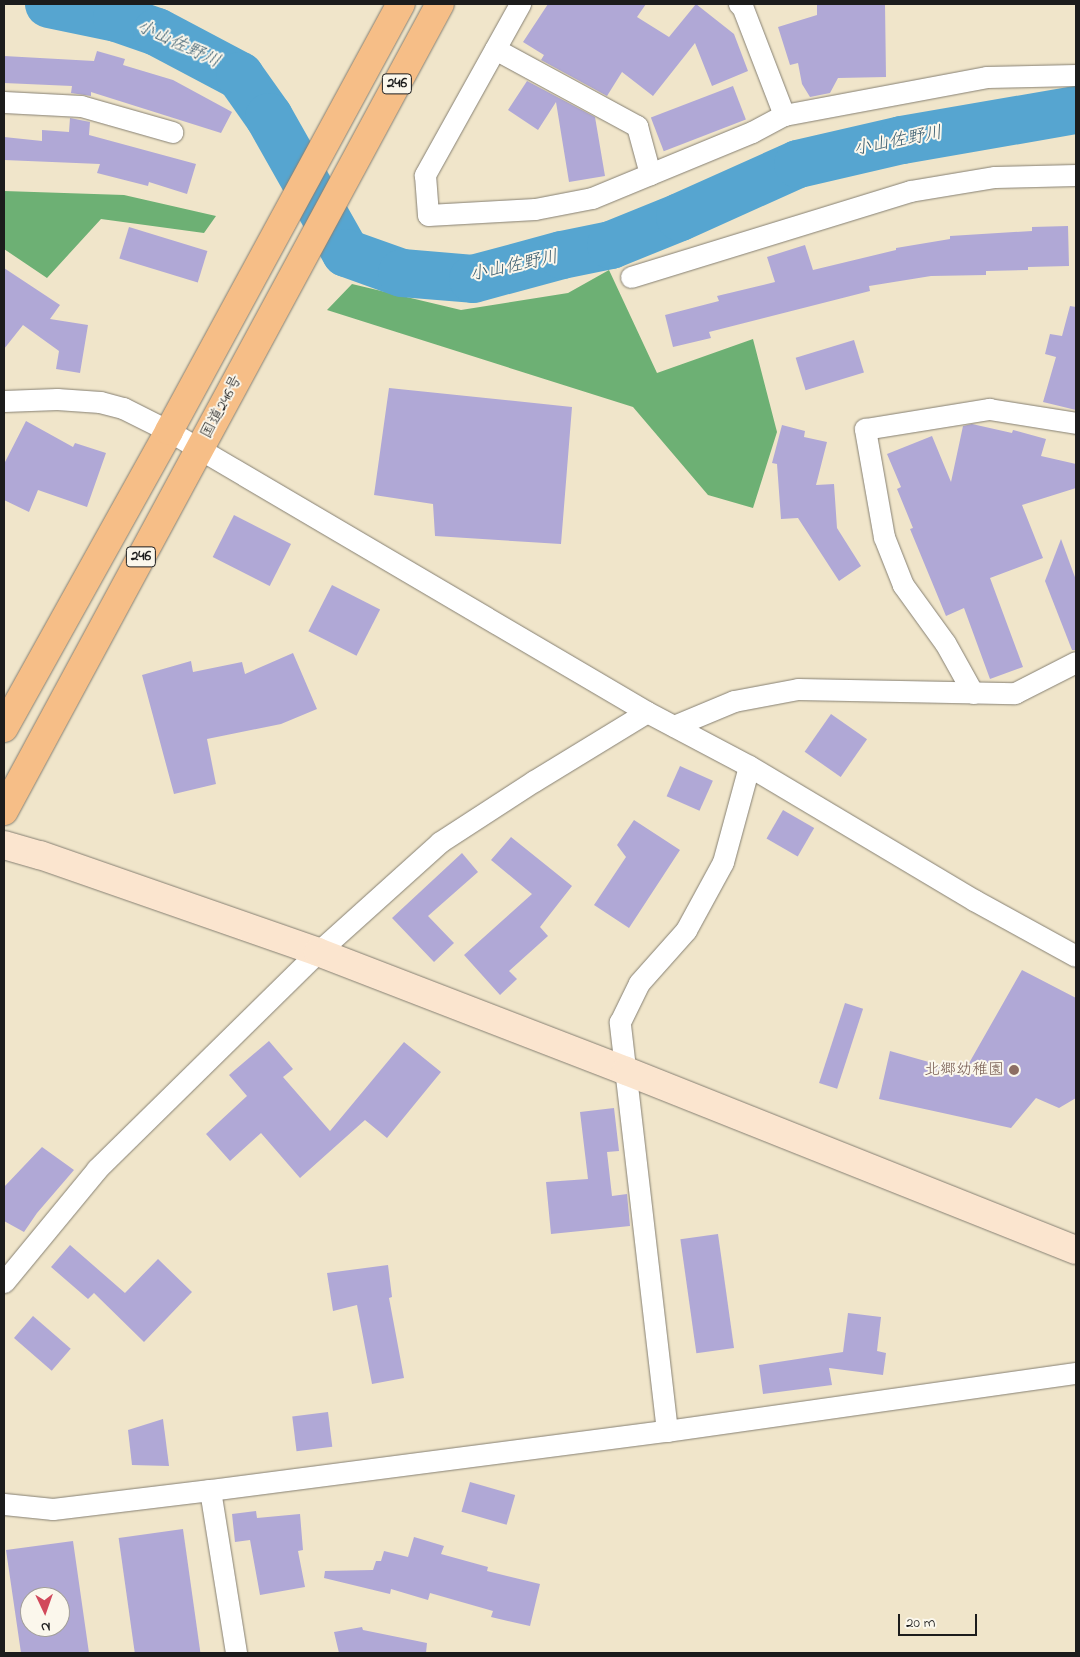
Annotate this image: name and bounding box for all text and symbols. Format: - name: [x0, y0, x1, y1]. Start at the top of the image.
- water label: 小山佐野川: [133, 16, 223, 74]
- road number: 246: [381, 72, 413, 96]
- water label: 小山佐野川: [852, 123, 944, 161]
- water label: 小山佐野川: [468, 247, 560, 287]
- street label: 国道246号: [197, 372, 247, 442]
- road number: 246: [125, 544, 157, 570]
- place label: 北郷幼稚園: [924, 1060, 1004, 1080]
- marker: 北郷幼稚園: [1008, 1064, 1020, 1076]
- north arrow: [20, 1587, 70, 1637]
- scale bar: [900, 1604, 979, 1636]
- text: 20 m: [906, 1612, 935, 1634]
- text: N: [40, 1616, 51, 1637]

